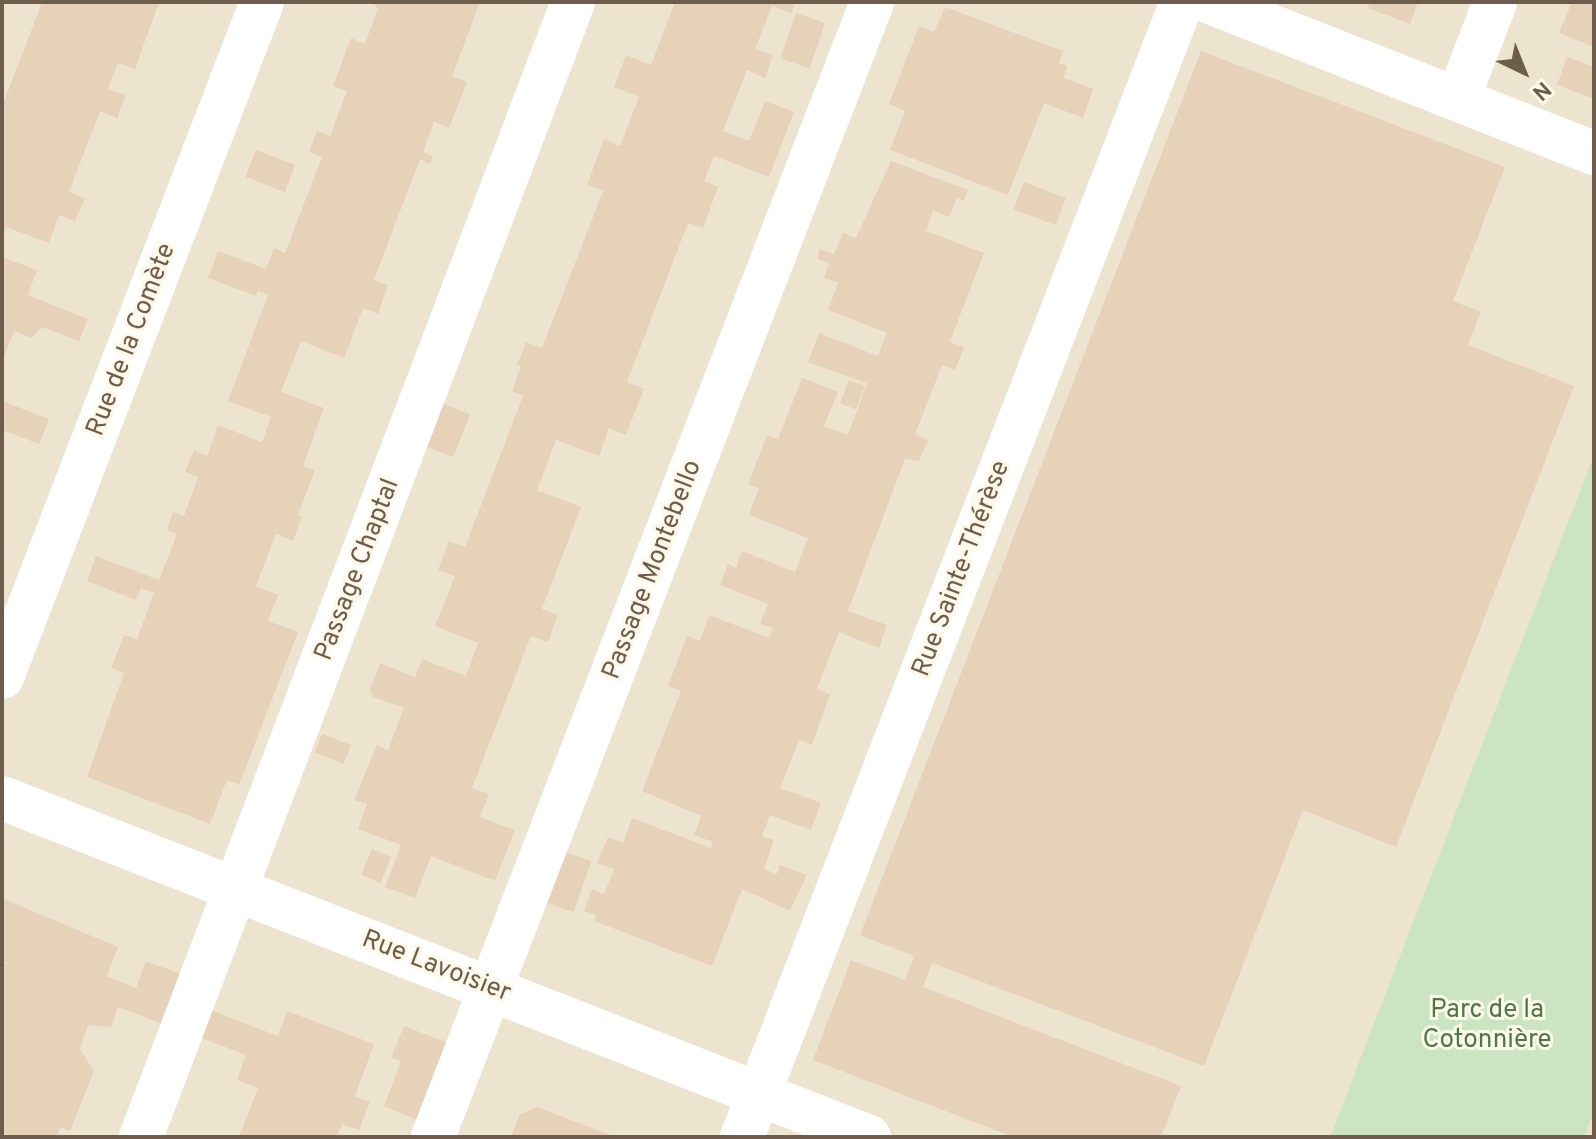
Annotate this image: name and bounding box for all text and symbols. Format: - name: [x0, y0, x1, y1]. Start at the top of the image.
- north arrow: [1484, 32, 1564, 112]
- text: N: [1526, 75, 1556, 105]
- street label: Rue de la Comète: [81, 239, 183, 441]
- street label: Passage Montebello: [597, 456, 709, 684]
- street label: Rue Sainte-Thérèse: [906, 457, 1018, 681]
- street label: Passage Chaptal: [309, 475, 407, 665]
- street label: Rue Lavoisier: [357, 924, 515, 1010]
- park label: Parc de la Cotonnière: [1423, 995, 1551, 1056]

